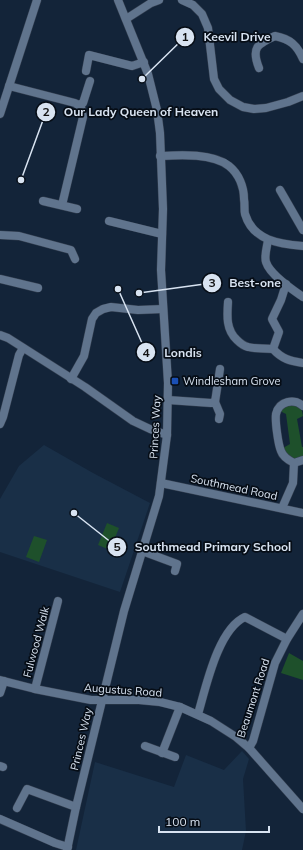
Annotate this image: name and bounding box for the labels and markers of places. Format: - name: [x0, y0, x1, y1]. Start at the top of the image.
- callout: Keevil Drive: [175, 25, 278, 49]
- callout: Our Lady Queen of Heaven: [36, 100, 226, 124]
- callout: Best-one: [202, 271, 289, 295]
- callout: Londis: [136, 340, 210, 364]
- place label: Windlesham Grove: [183, 374, 280, 388]
- marker: Windlesham Grove: [170, 376, 180, 386]
- callout: Southmead Primary School: [107, 535, 300, 559]

